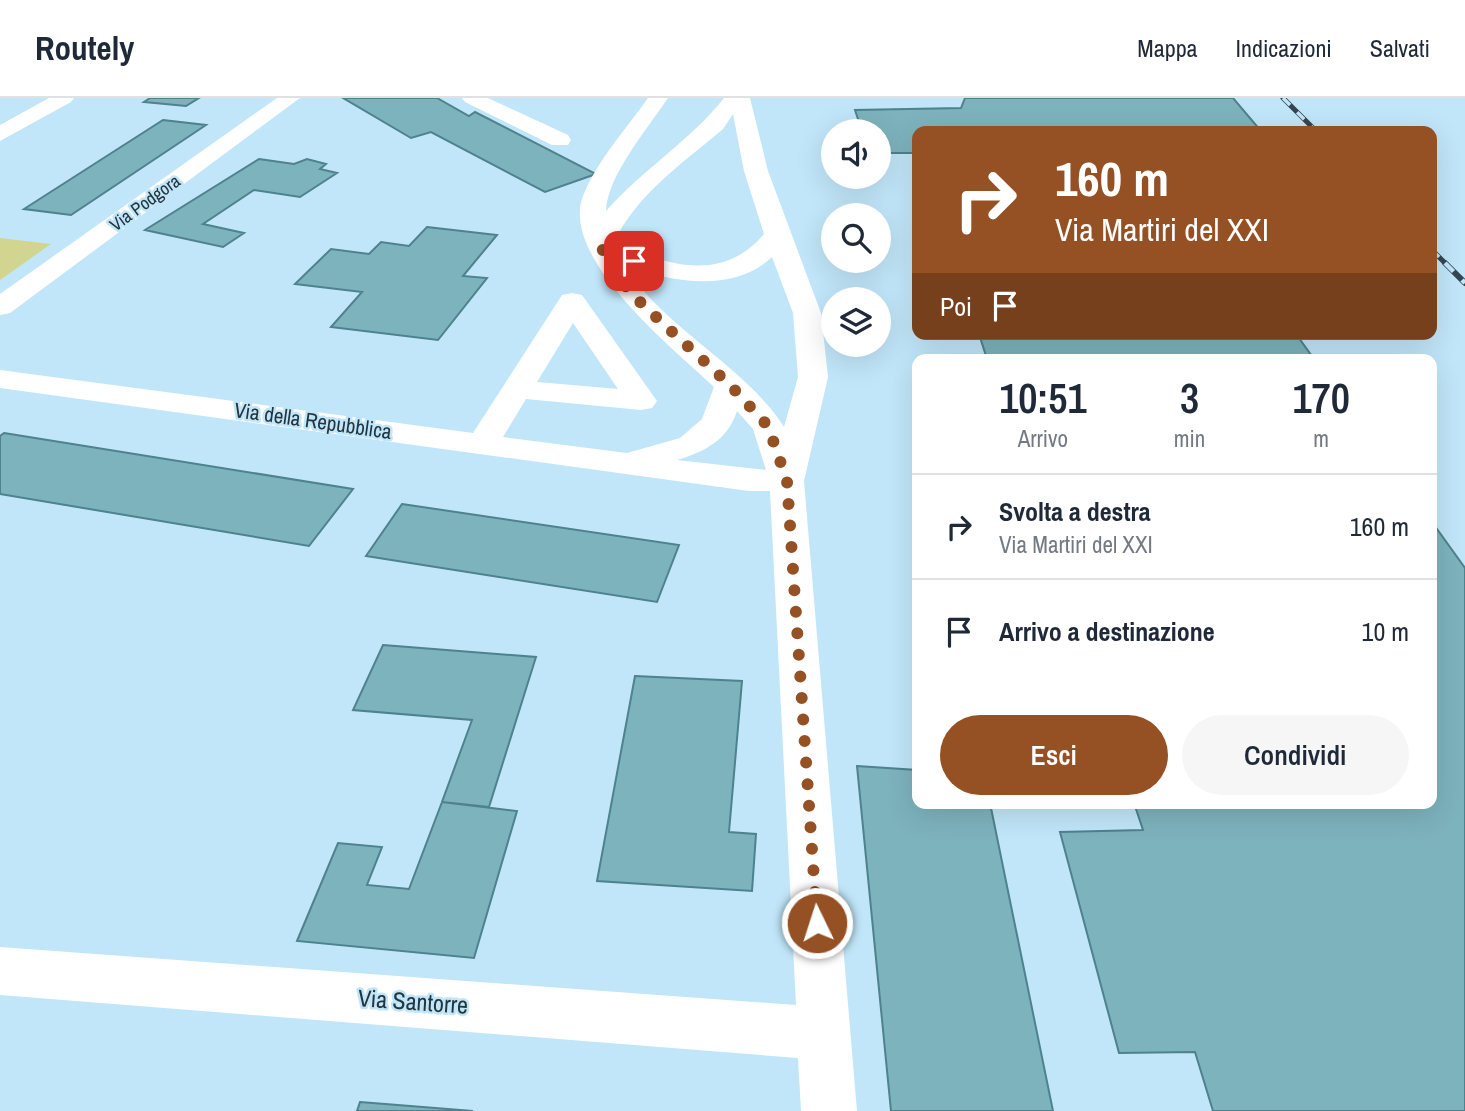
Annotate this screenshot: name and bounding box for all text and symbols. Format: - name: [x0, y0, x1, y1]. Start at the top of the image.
- text: Routely: [35, 26, 134, 70]
- text: Mappa: [1137, 32, 1198, 64]
- text: Indicazioni: [1236, 32, 1332, 64]
- text: Salvati: [1370, 32, 1430, 64]
- map controls: [821, 119, 891, 357]
- button: sound: [821, 119, 891, 189]
- text: 160 m: [1055, 145, 1169, 211]
- icon: right: [940, 154, 1031, 245]
- street label: Via Podgora: [104, 168, 185, 237]
- button: search: [821, 203, 891, 273]
- text: Via Martiri del XXI: [1055, 208, 1269, 251]
- pin: [604, 231, 664, 291]
- icon: arrive: [615, 242, 653, 280]
- button: layers: [821, 287, 891, 357]
- icon: arrive: [986, 287, 1024, 325]
- text: Poi: [940, 289, 972, 324]
- text: 10:51: [999, 370, 1087, 426]
- text: 3: [1180, 370, 1199, 426]
- text: 170: [1292, 370, 1350, 426]
- street label: Via della Repubblica: [233, 395, 394, 446]
- text: Arrivo: [1018, 423, 1068, 454]
- text: min: [1174, 423, 1205, 454]
- text: m: [1313, 423, 1329, 454]
- text: Svolta a destra: [999, 494, 1151, 529]
- icon: right: [940, 508, 978, 546]
- text: 160 m: [1350, 509, 1409, 544]
- text: Via Martiri del XXI: [999, 529, 1153, 560]
- icon: arrive: [940, 613, 978, 651]
- text: Arrivo a destinazione: [999, 614, 1215, 649]
- text: 10 m: [1362, 614, 1409, 649]
- button: Esci: [940, 715, 1168, 795]
- button: Condividi: [1182, 715, 1409, 795]
- position arrow: [780, 886, 854, 960]
- street label: Via Santorre: [357, 981, 469, 1021]

